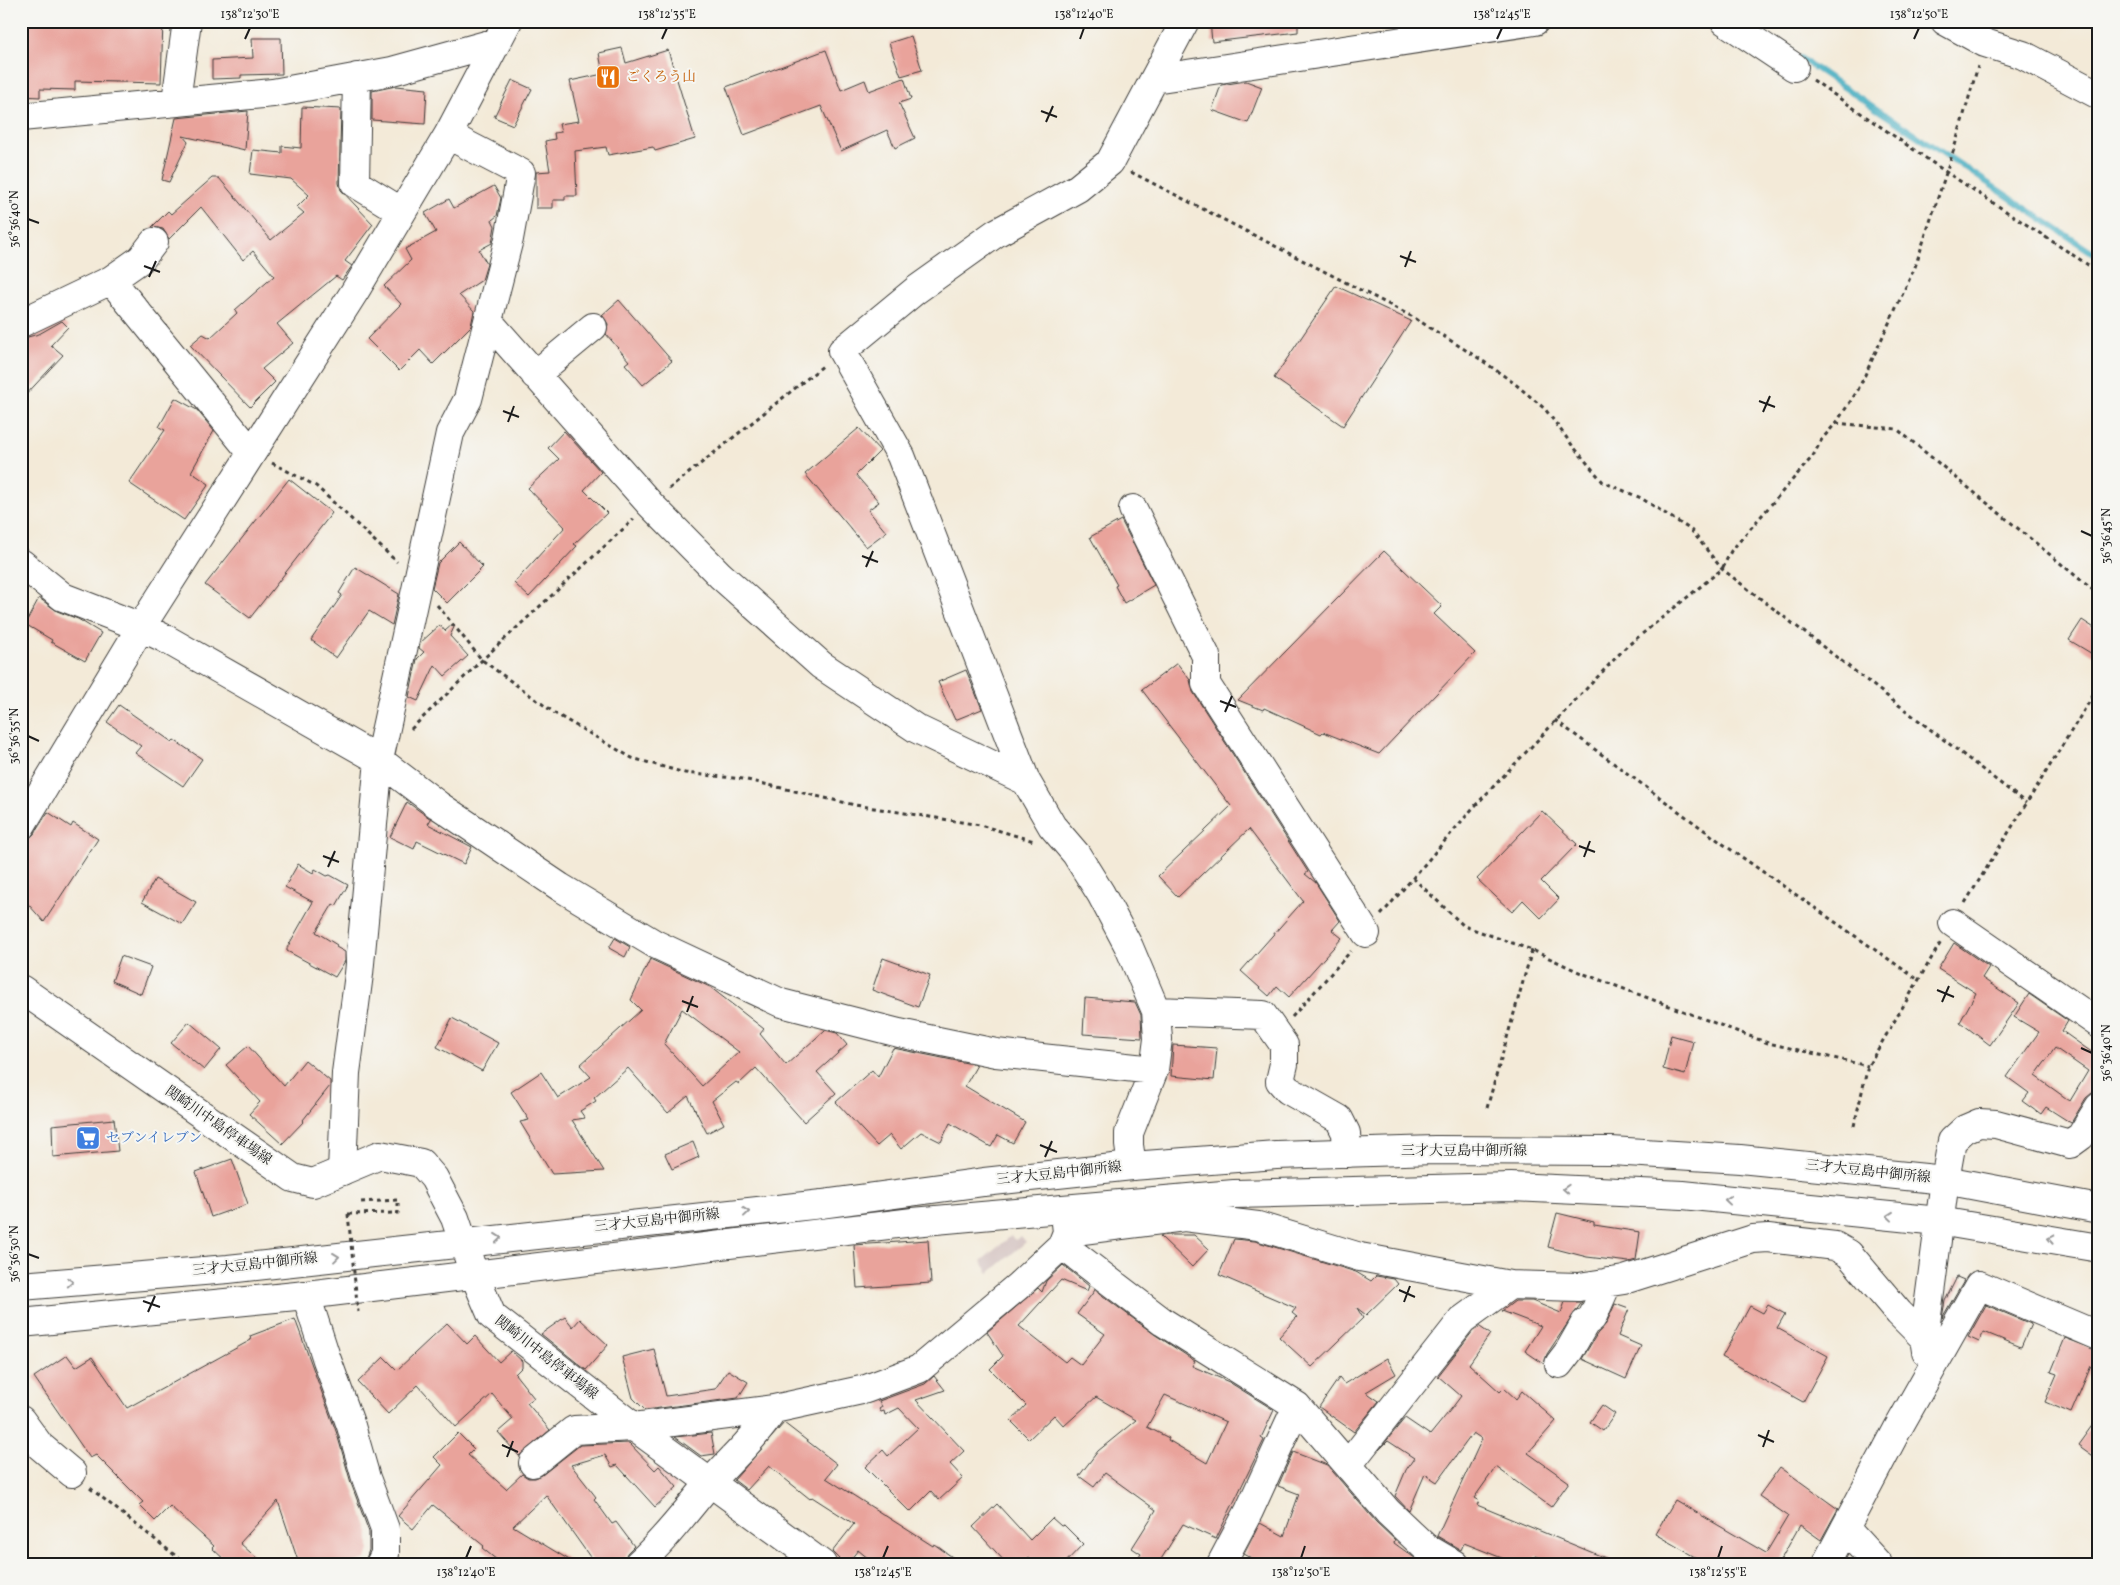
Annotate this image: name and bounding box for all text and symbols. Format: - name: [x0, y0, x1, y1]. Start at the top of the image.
- text: 138°12'30"E: [221, 7, 279, 23]
- text: 138°12'35"E: [638, 7, 696, 23]
- text: 138°12'40"E: [1055, 7, 1113, 23]
- text: 138°12'45"E: [1473, 7, 1531, 23]
- text: 138°12'50"E: [1890, 7, 1948, 23]
- restaurant icon: ごくろう山: [595, 64, 621, 90]
- place label: ごくろう山: [626, 68, 696, 87]
- text: 36°36'40"N: [7, 190, 23, 248]
- text: 36°36'45"N: [2099, 508, 2115, 564]
- text: 36°36'35"N: [7, 708, 23, 764]
- text: 36°36'40"N: [2099, 1024, 2115, 1082]
- street label: 関崎川中島停車場線: [161, 1082, 275, 1170]
- supermarket icon: セブンイレブン: [75, 1125, 101, 1151]
- place label: セブンイレブン: [106, 1129, 202, 1148]
- street label: 三才大豆島中御所線: [1401, 1142, 1527, 1161]
- street label: 三才大豆島中御所線: [1804, 1156, 1932, 1188]
- street label: 三才大豆島中御所線: [995, 1158, 1123, 1190]
- one-way arrow: [1562, 1184, 1570, 1195]
- one-way arrow: [1724, 1195, 1732, 1206]
- street label: 三才大豆島中御所線: [593, 1205, 721, 1237]
- one-way arrow: [742, 1206, 750, 1217]
- one-way arrow: [1886, 1211, 1894, 1222]
- text: 36°36'30"N: [7, 1225, 23, 1283]
- one-way arrow: [494, 1233, 502, 1244]
- one-way arrow: [2046, 1234, 2055, 1244]
- street label: 三才大豆島中御所線: [191, 1249, 319, 1281]
- one-way arrow: [332, 1252, 340, 1263]
- one-way arrow: [66, 1276, 74, 1287]
- street label: 関崎川中島停車場線: [491, 1312, 601, 1404]
- text: 138°12'40"E: [437, 1565, 495, 1581]
- text: 138°12'45"E: [854, 1565, 912, 1581]
- text: 138°12'50"E: [1272, 1565, 1330, 1581]
- text: 138°12'55"E: [1689, 1565, 1747, 1581]

